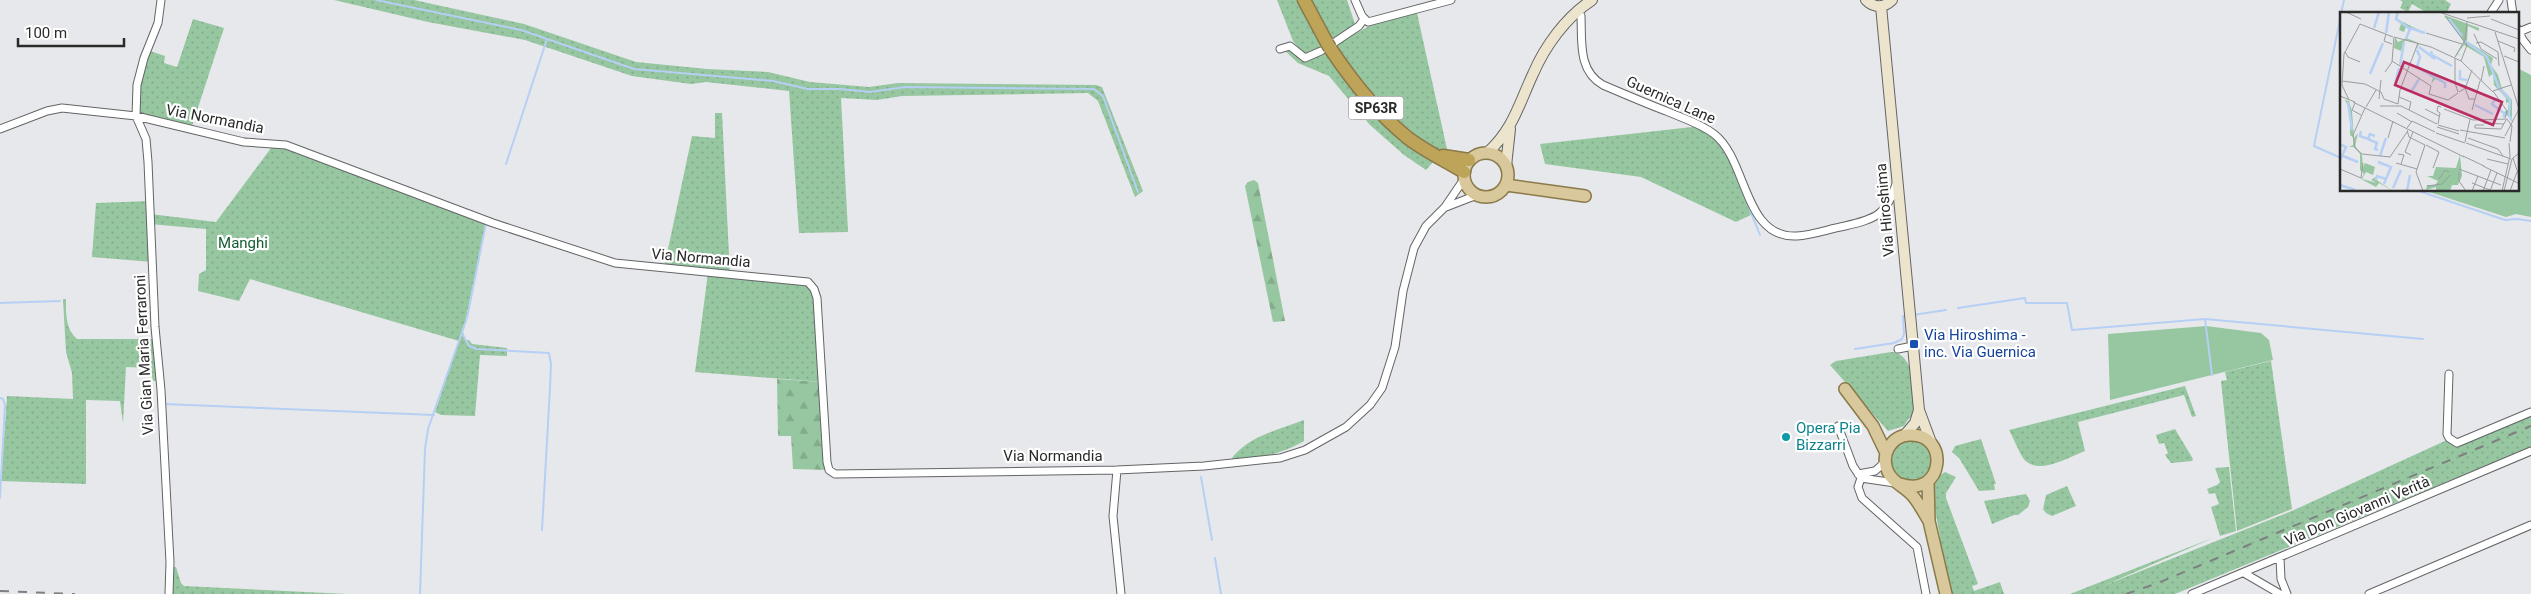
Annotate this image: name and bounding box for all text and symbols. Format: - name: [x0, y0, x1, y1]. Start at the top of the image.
- inset map: [2340, 12, 2518, 191]
- scale bar: [18, 15, 124, 47]
- text: 100 m: [25, 24, 67, 42]
- street label: Guernica Lane: [1624, 72, 1718, 128]
- road number: SP63R: [1348, 96, 1404, 120]
- street label: Via Normandia: [165, 101, 265, 137]
- street label: Via Hiroshima: [1872, 162, 1898, 258]
- park label: Manghi: [218, 234, 268, 252]
- street label: Via Normandia: [651, 245, 751, 271]
- street label: Via Gian Maria Ferraroni: [131, 274, 157, 436]
- place label: Via Hiroshima - inc. Via Guernica: [1924, 326, 2036, 361]
- marker: Via Hiroshima - inc. Via Guernica: [1908, 338, 1920, 350]
- place label: Opera Pia Bizzarri: [1796, 419, 1861, 454]
- marker: Opera Pia Bizzarri: [1780, 431, 1792, 443]
- street label: Via Normandia: [1003, 447, 1103, 465]
- street label: Via Don Giovanni Verità: [2282, 472, 2432, 550]

